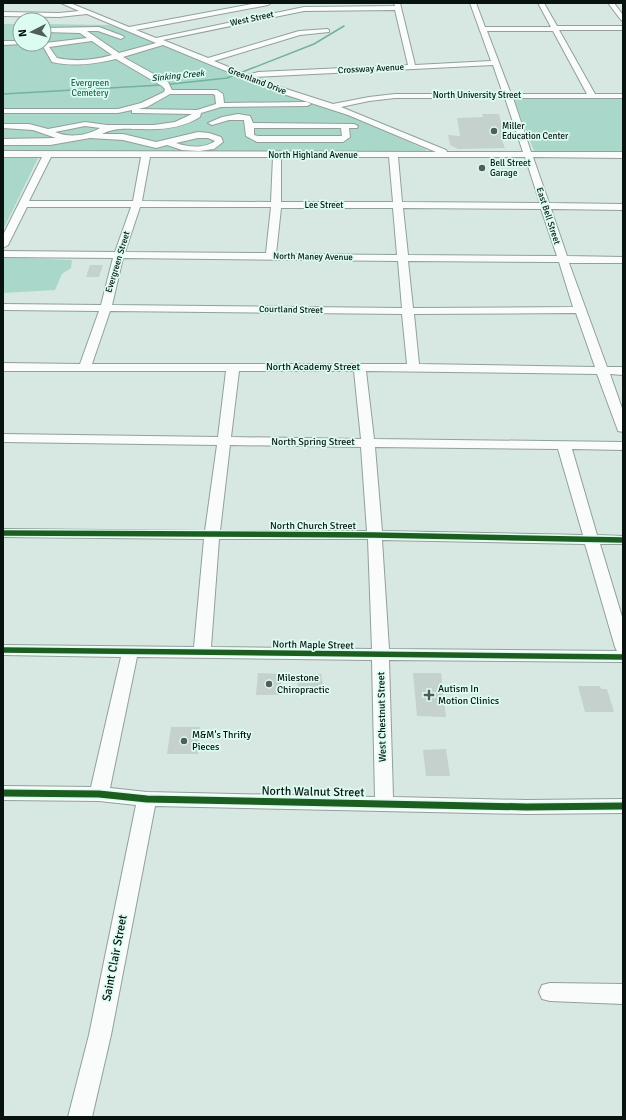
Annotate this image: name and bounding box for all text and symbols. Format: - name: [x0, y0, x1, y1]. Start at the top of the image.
- street label: West Street: [229, 9, 275, 29]
- north arrow: [12, 12, 52, 52]
- text: N: [16, 29, 29, 37]
- street label: Crossway Avenue: [338, 62, 405, 76]
- street label: Greenland Drive: [226, 65, 288, 97]
- water label: Sinking Creek: [151, 68, 206, 84]
- park label: Evergreen Cemetery: [71, 78, 109, 99]
- street label: North University Street: [433, 90, 521, 101]
- place label: Miller Education Center: [502, 121, 569, 142]
- marker: Miller Education Center: [489, 126, 499, 136]
- street label: North Highland Avenue: [268, 150, 358, 161]
- place label: Bell Street Garage: [490, 158, 531, 179]
- marker: Bell Street Garage: [477, 163, 487, 173]
- street label: East Bell Street: [534, 186, 562, 246]
- street label: Lee Street: [305, 200, 343, 211]
- street label: Evergreen Street: [103, 230, 133, 294]
- street label: North Maney Avenue: [273, 251, 353, 263]
- street label: Courtland Street: [259, 304, 323, 316]
- street label: North Academy Street: [266, 361, 360, 373]
- street label: North Spring Street: [271, 436, 355, 448]
- street label: North Church Street: [270, 520, 356, 532]
- street label: North Maple Street: [272, 638, 354, 652]
- street label: West Chestnut Street: [375, 671, 389, 762]
- place label: Milestone Chiropractic: [277, 672, 330, 696]
- marker: Milestone Chiropractic: [264, 679, 274, 689]
- place label: Autism In Motion Clinics: [438, 683, 500, 707]
- marker: Autism In Motion Clinics: [423, 689, 435, 701]
- place label: M&M's Thrifty Pieces: [192, 729, 251, 753]
- marker: M&M's Thrifty Pieces: [179, 736, 189, 746]
- street label: North Walnut Street: [261, 784, 365, 800]
- street label: Saint Clair Street: [99, 913, 131, 1003]

